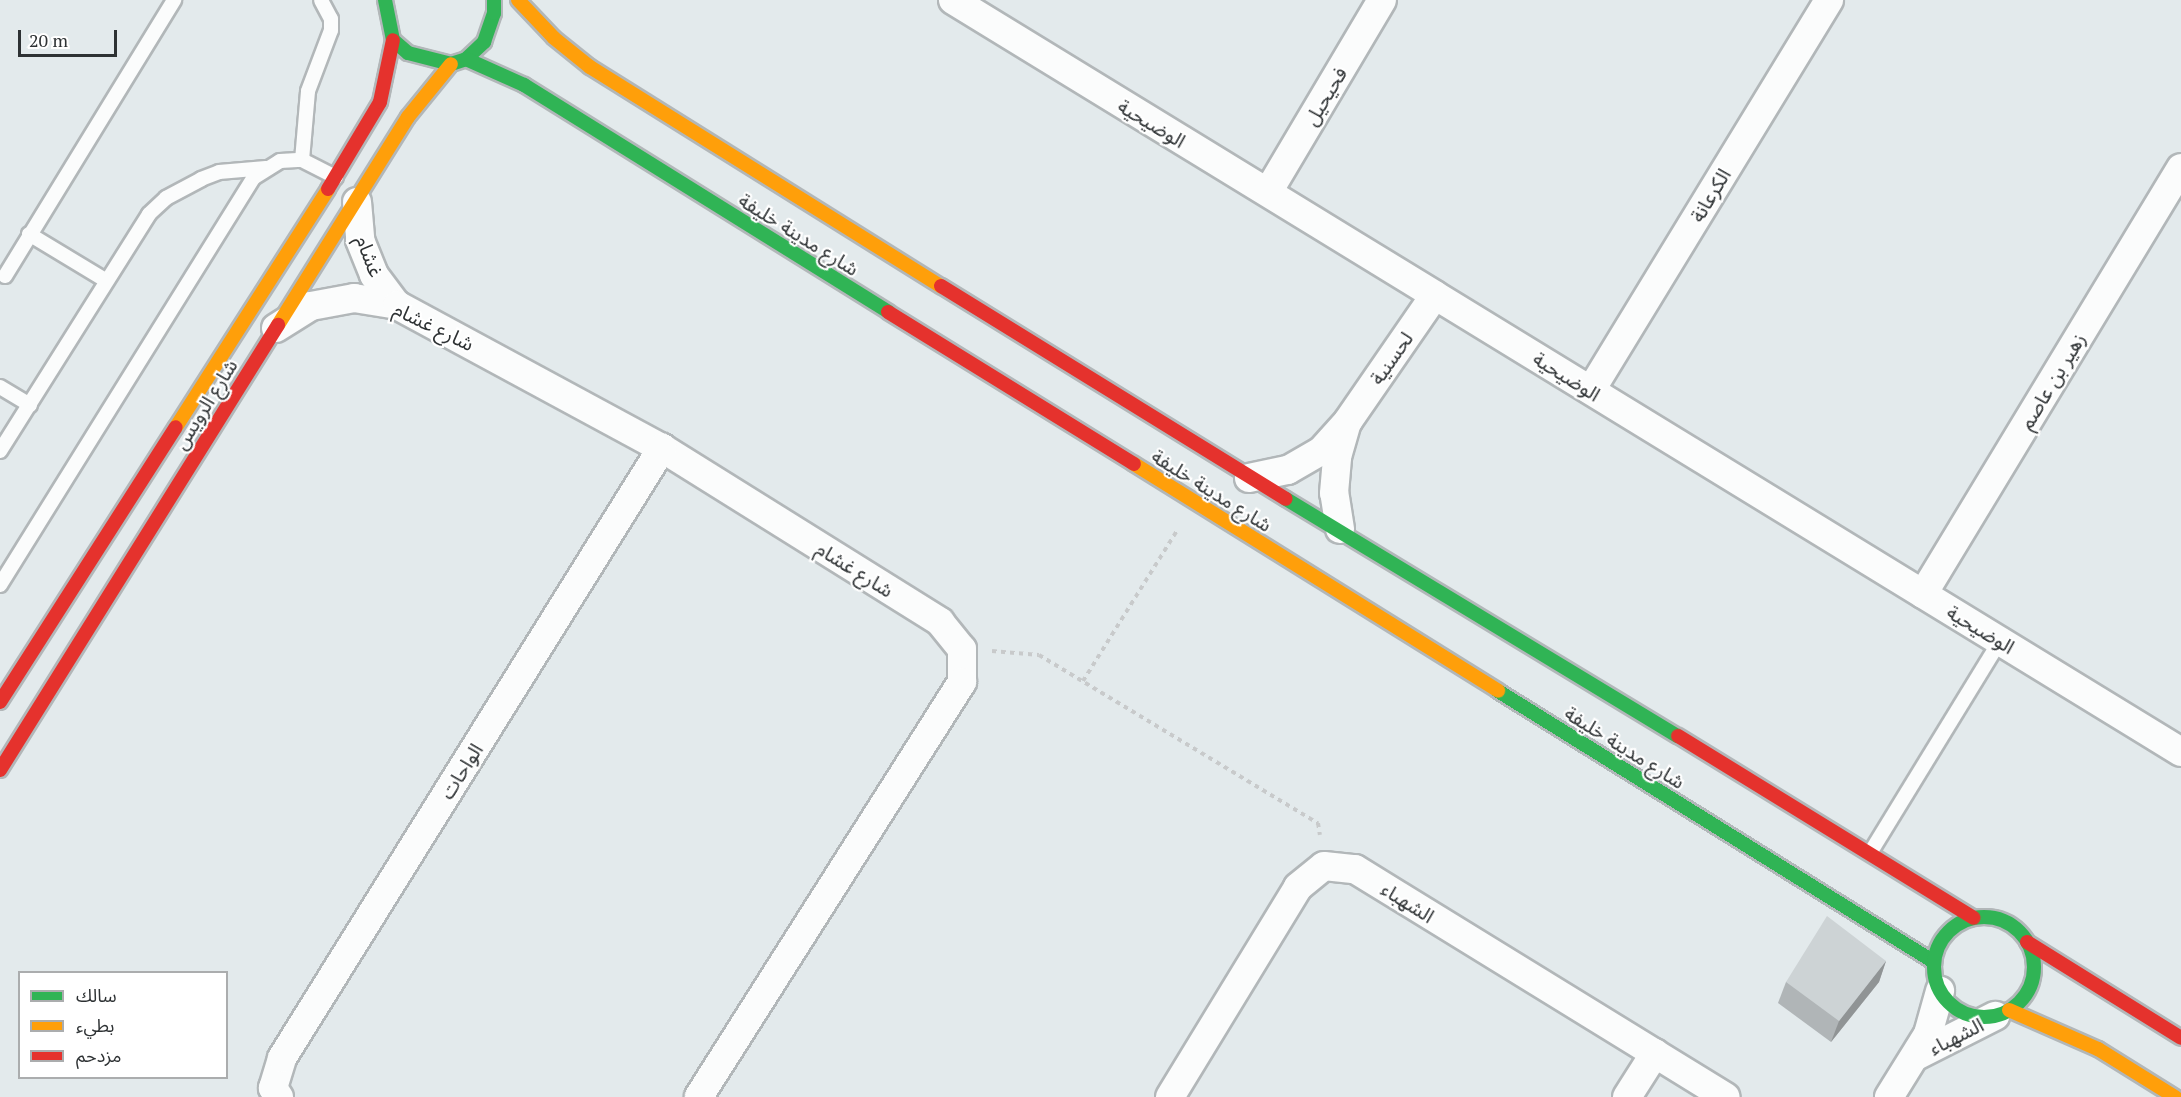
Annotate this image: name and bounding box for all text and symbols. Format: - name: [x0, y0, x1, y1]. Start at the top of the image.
- scale bar: [21, 18, 120, 56]
- text: 20 m: [29, 28, 68, 52]
- street label: فحيحيل: [1298, 62, 1352, 130]
- street label: الوضيحية: [1114, 93, 1190, 153]
- street label: الكرعانة: [1685, 164, 1735, 226]
- street label: شارع مدينة خليفة: [734, 187, 864, 281]
- street label: غشام: [351, 232, 389, 280]
- street label: شارع غشام: [390, 296, 478, 356]
- street label: لحسنية: [1364, 327, 1418, 389]
- street label: زهير بن عاصم: [2014, 328, 2090, 434]
- street label: الوضيحية: [1529, 346, 1605, 406]
- street label: شارع الرويس: [168, 354, 242, 454]
- street label: شارع مدينة خليفة: [1147, 443, 1277, 537]
- street label: شارع غشام: [812, 536, 898, 602]
- street label: الوضيحية: [1943, 599, 2019, 659]
- street label: شارع مدينة خليفة: [1560, 700, 1690, 794]
- street label: الواحات: [434, 739, 488, 803]
- street label: الشهباء: [1377, 876, 1439, 928]
- legend: [18, 971, 228, 1079]
- text: سالك: [76, 983, 117, 1007]
- street label: الشهباء: [1925, 1012, 1987, 1060]
- text: بطيء: [76, 1013, 114, 1037]
- text: مزدحم: [76, 1043, 121, 1067]

